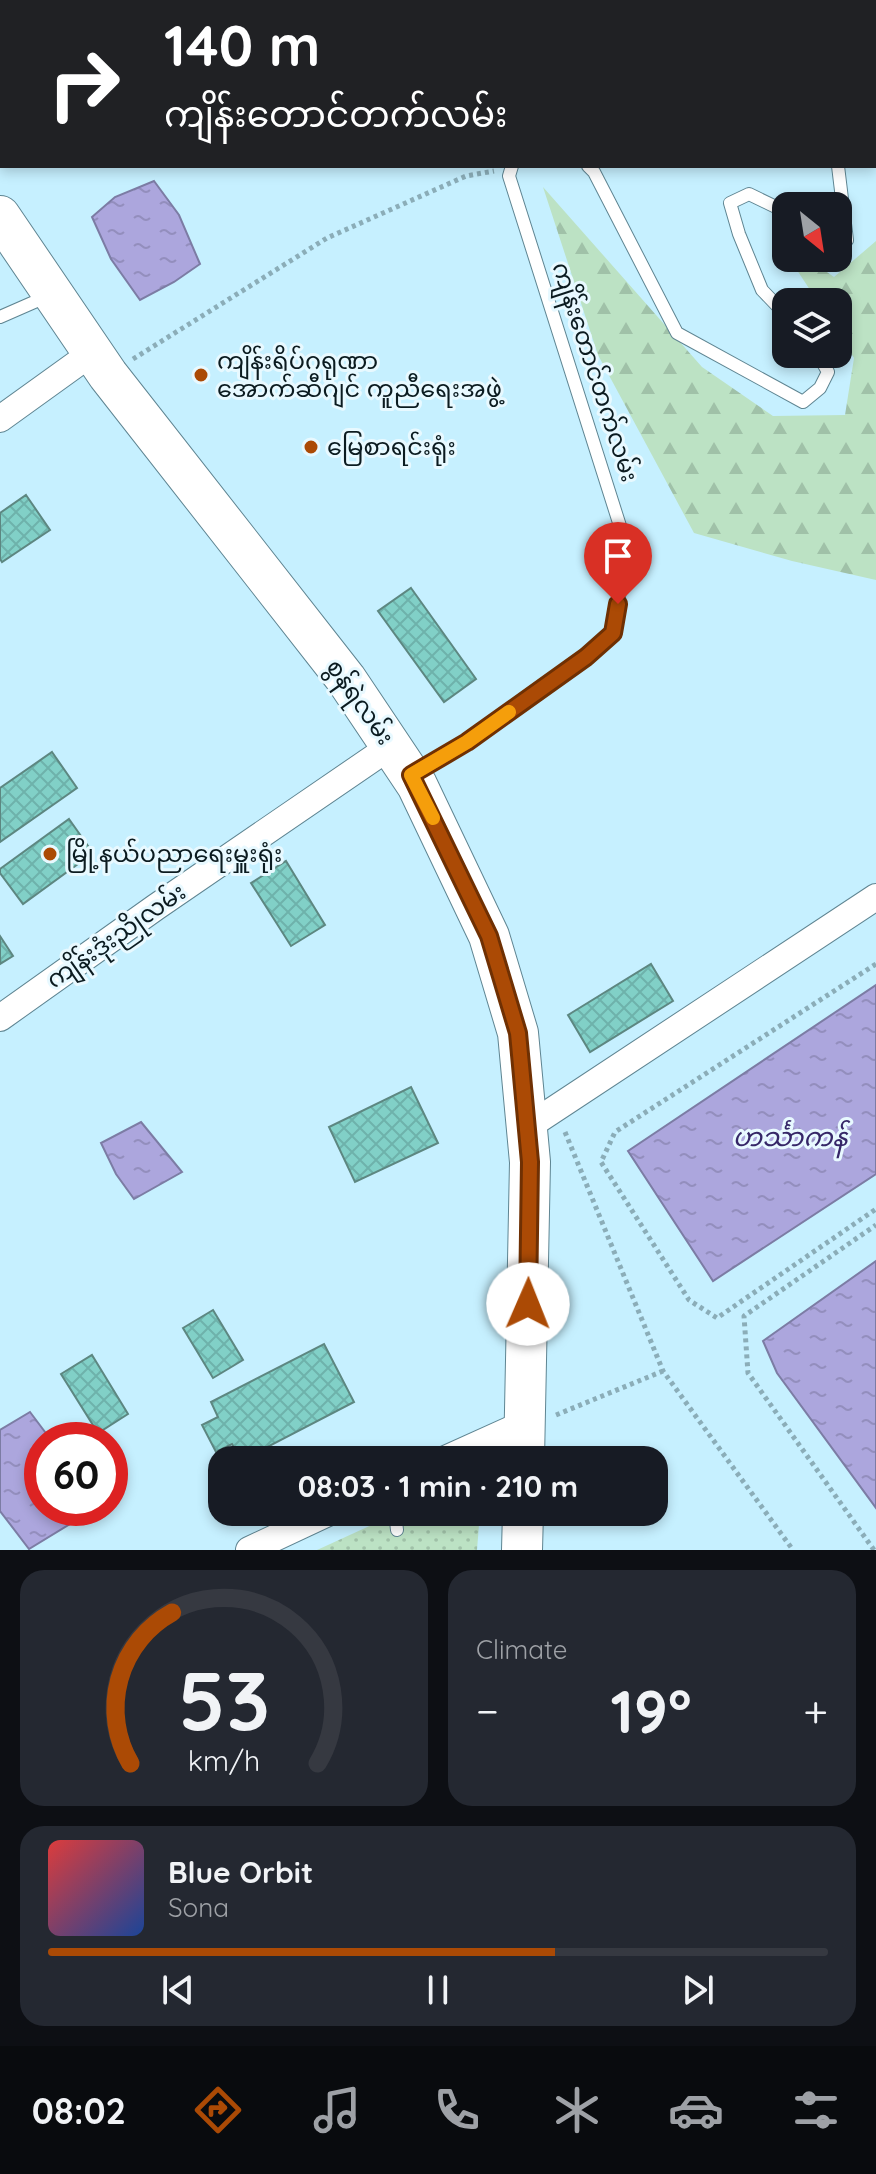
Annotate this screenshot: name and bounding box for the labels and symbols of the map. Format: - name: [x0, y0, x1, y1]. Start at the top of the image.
- north arrow: [772, 192, 852, 272]
- street label: ကျိန်းတောင်တက်လမ်း: [542, 258, 646, 487]
- place label: ကျိန်းရိပ်ဂရုဏာ အောက်ဆီဂျင် ကူညီရေးအဖွဲ့: [217, 345, 505, 408]
- marker: ကျိန်းရိပ်ဂရုဏာ အောက်ဆီဂျင် ကူညီရေးအဖွဲ့: [192, 366, 210, 384]
- place label: မြေစာရင်းရုံး: [327, 431, 456, 466]
- marker: မြေစာရင်းရုံး: [302, 438, 320, 456]
- pin: [584, 522, 652, 604]
- street label: စွန်ရဲလမ်း: [316, 653, 401, 753]
- place label: မြို့နယ်ပညာရေးမှူးရုံး: [66, 838, 282, 873]
- marker: မြို့နယ်ပညာရေးမှူးရုံး: [41, 845, 59, 863]
- street label: ကျိန်းဒုံးညိုလမ်း: [40, 876, 194, 998]
- water label: ဟင်္သာကန်: [733, 1119, 851, 1159]
- position arrow: [486, 1262, 570, 1346]
- speed limit sign: 60: [24, 1422, 128, 1526]

